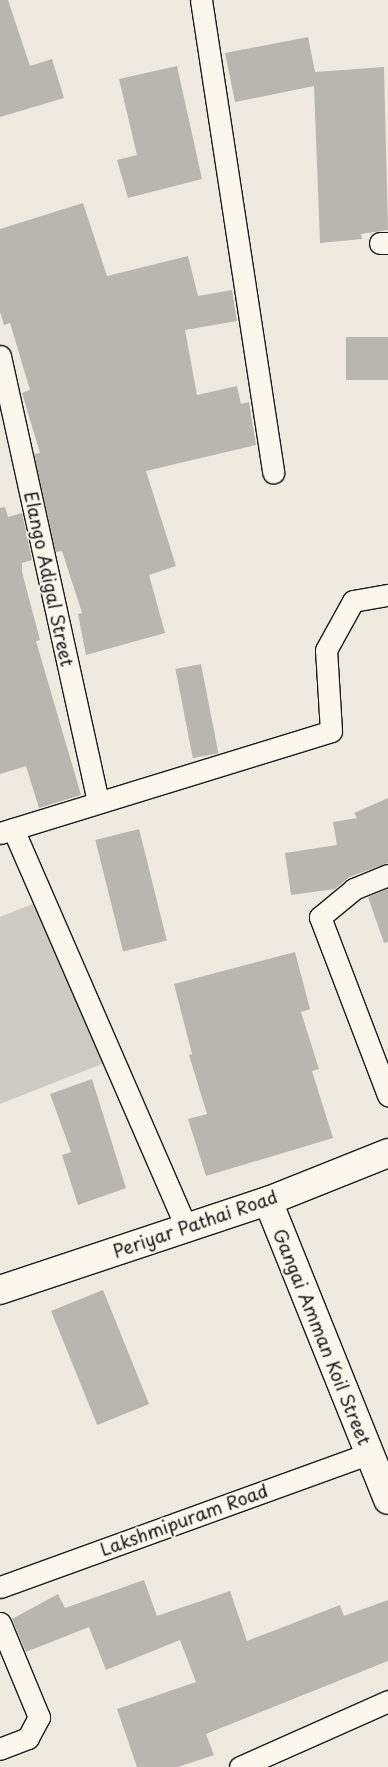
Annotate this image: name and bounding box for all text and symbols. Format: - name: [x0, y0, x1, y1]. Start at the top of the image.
- street label: Elango Adigal Street: [20, 489, 78, 669]
- street label: Periyar Pathai Road: [110, 1186, 280, 1262]
- street label: Gangai Amman Koil Street: [268, 1224, 376, 1450]
- street label: Lakshmipuram Road: [97, 1480, 271, 1560]

